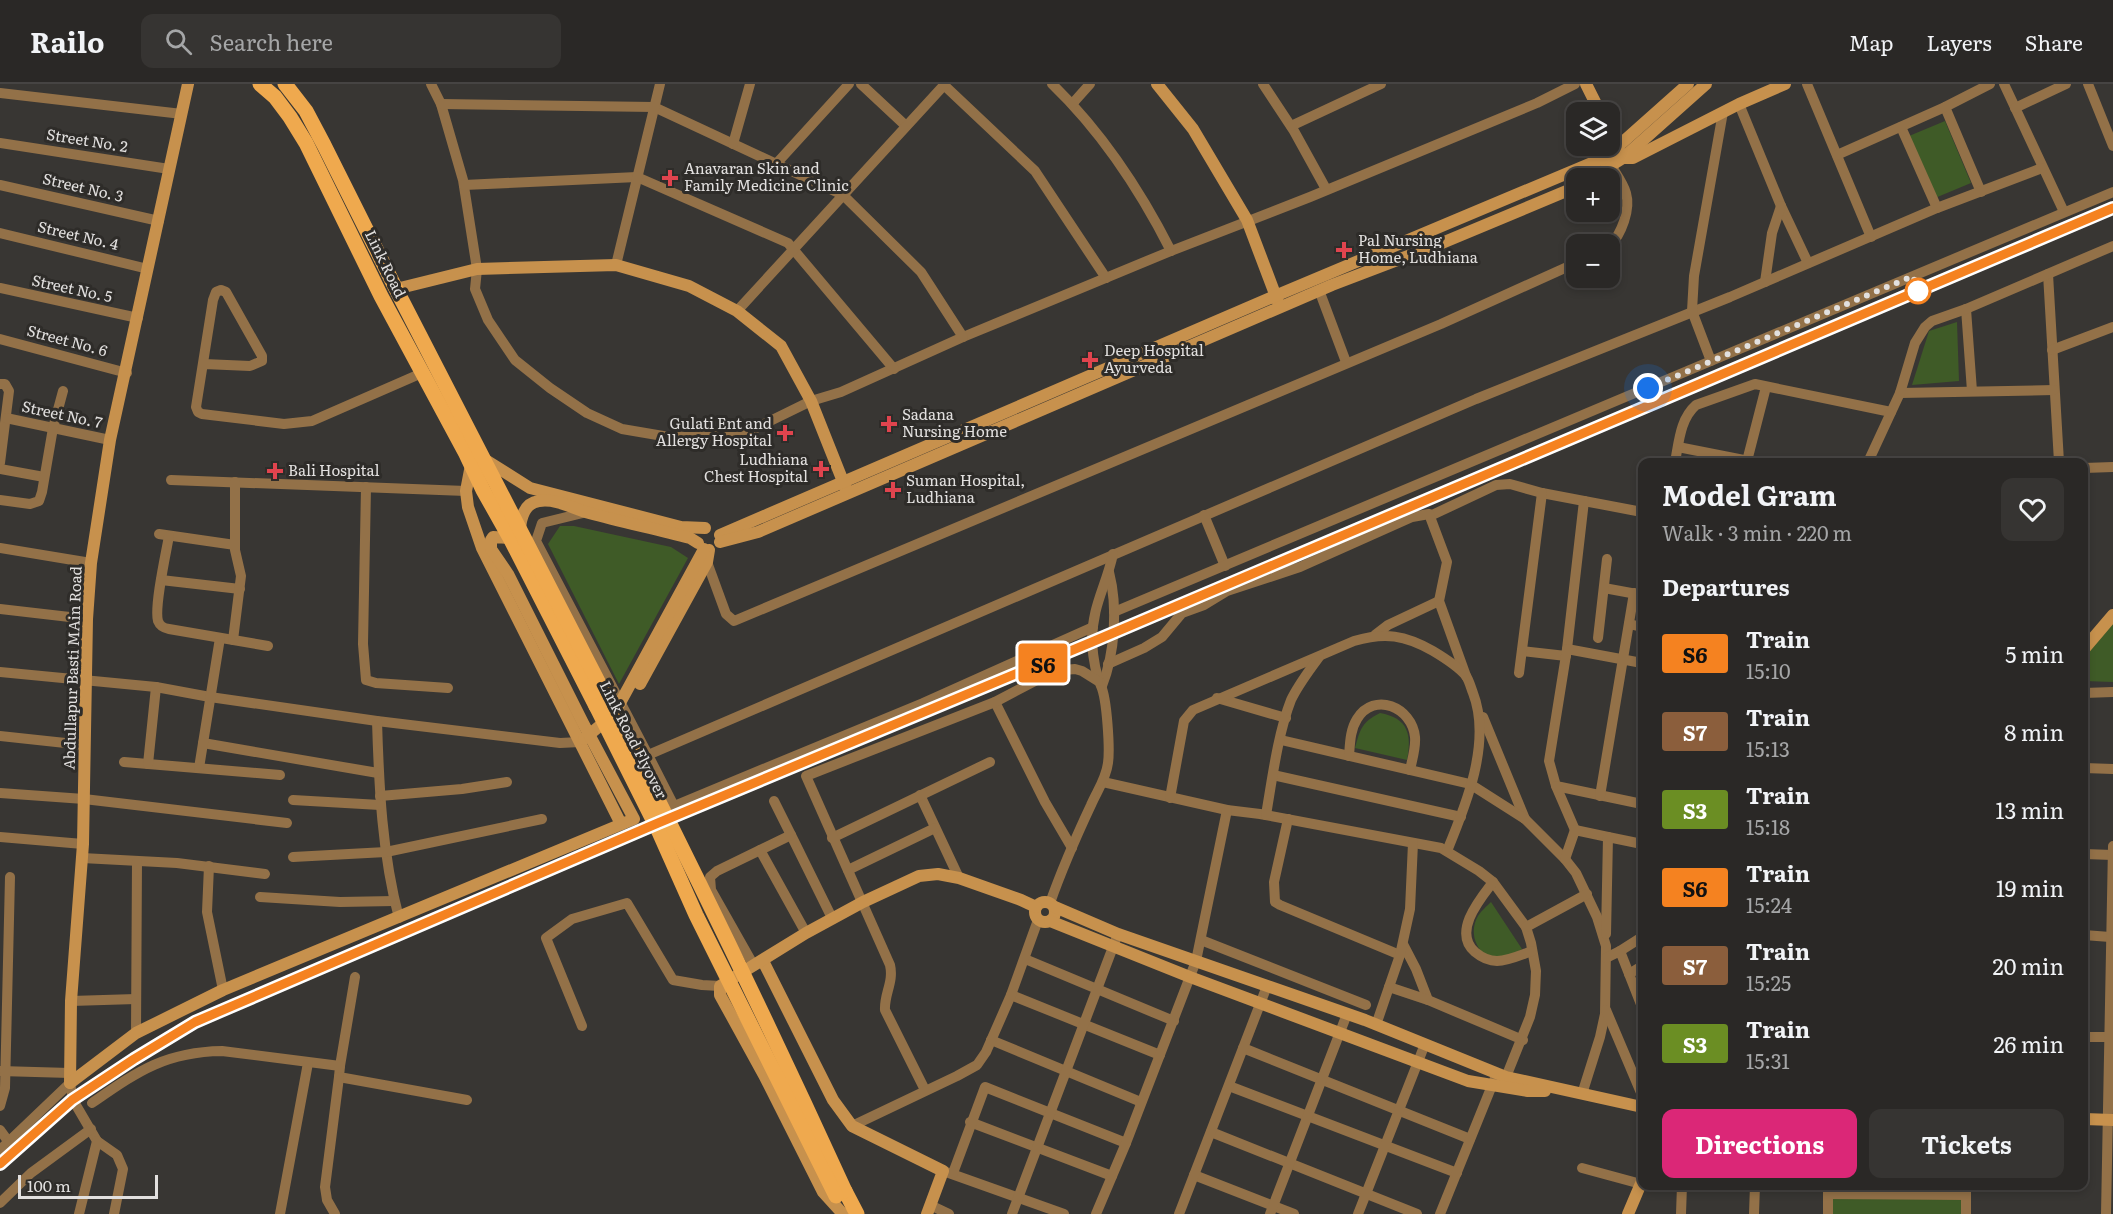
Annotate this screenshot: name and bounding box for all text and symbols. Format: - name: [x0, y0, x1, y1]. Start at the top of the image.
- search box: [141, 14, 561, 68]
- text: Railo: [30, 20, 105, 62]
- icon: search: [162, 25, 195, 58]
- text: Search here: [210, 25, 333, 58]
- text: Map: [1849, 26, 1894, 57]
- text: Layers: [1927, 26, 1992, 57]
- text: Share: [2025, 26, 2083, 57]
- map controls: [1566, 102, 1620, 288]
- button: layers: [1566, 102, 1620, 156]
- street label: Street No. 2: [45, 122, 130, 157]
- place label: Anavaran Skin and Family Medicine Clinic: [684, 156, 849, 196]
- street label: Street No. 3: [41, 166, 126, 207]
- button: +: [1566, 168, 1620, 222]
- marker: Anavaran Skin and Family Medicine Clinic: [661, 169, 679, 187]
- street label: Street No. 4: [36, 214, 121, 255]
- street label: Link Road: [360, 225, 413, 301]
- place label: Pal Nursing Home, Ludhiana: [1358, 228, 1479, 268]
- button: −: [1566, 234, 1620, 288]
- marker: Pal Nursing Home, Ludhiana: [1335, 241, 1353, 259]
- street label: Street No. 5: [30, 268, 115, 307]
- unlabelled marker: [1905, 278, 1931, 304]
- street label: Street No. 6: [25, 318, 110, 361]
- place label: Deep Hospital Ayurveda: [1104, 338, 1204, 378]
- marker: Deep Hospital Ayurveda: [1081, 351, 1099, 369]
- your location: [1633, 373, 1663, 403]
- street label: Street No. 7: [20, 394, 105, 433]
- place label: Sadana Nursing Home: [902, 402, 1007, 442]
- place label: Gulati Ent and Allergy Hospital: [656, 411, 772, 451]
- marker: Sadana Nursing Home: [880, 415, 898, 433]
- marker: Gulati Ent and Allergy Hospital: [776, 424, 794, 442]
- place label: Ludhiana Chest Hospital: [704, 447, 809, 487]
- place label: Bali Hospital: [288, 458, 380, 481]
- marker: Ludhiana Chest Hospital: [812, 460, 830, 478]
- marker: Bali Hospital: [266, 462, 284, 480]
- place label: Suman Hospital, Ludhiana: [906, 468, 1025, 508]
- text: Model Gram: [1662, 473, 1837, 515]
- button: heart: [2001, 478, 2064, 541]
- marker: Suman Hospital, Ludhiana: [884, 481, 902, 499]
- text: Walk · 3 min · 220 m: [1662, 517, 1852, 547]
- street label: Abdullapur Basti MAin Road: [56, 566, 87, 770]
- text: Departures: [1662, 570, 1789, 603]
- text: Train: [1746, 622, 1810, 655]
- text: 5 min: [2005, 637, 2064, 670]
- text: S6: [1682, 638, 1708, 669]
- line badge: S6: [1016, 644, 1070, 682]
- text: S6: [1030, 648, 1056, 679]
- text: 15:10: [1746, 655, 1791, 685]
- street label: Link Road Flyover: [595, 676, 674, 802]
- text: Train: [1746, 700, 1810, 733]
- text: 8 min: [2004, 715, 2064, 748]
- text: S7: [1683, 716, 1707, 747]
- text: 15:13: [1746, 733, 1790, 763]
- text: Train: [1746, 778, 1810, 811]
- text: 13 min: [1995, 793, 2064, 826]
- text: S3: [1683, 794, 1707, 825]
- text: 15:18: [1746, 811, 1790, 841]
- text: Train: [1746, 856, 1810, 889]
- text: 19 min: [1996, 871, 2064, 904]
- text: S6: [1682, 872, 1708, 903]
- text: 15:24: [1746, 889, 1792, 919]
- text: Train: [1746, 934, 1810, 967]
- text: 20 min: [1992, 949, 2064, 982]
- text: S7: [1683, 950, 1707, 981]
- text: 15:25: [1746, 967, 1791, 997]
- text: Train: [1746, 1012, 1810, 1045]
- text: 26 min: [1993, 1027, 2064, 1060]
- text: S3: [1683, 1028, 1707, 1059]
- text: 15:31: [1746, 1045, 1790, 1075]
- button: Directions: [1662, 1109, 1857, 1178]
- button: Tickets: [1869, 1109, 2064, 1178]
- scale bar: [18, 1172, 158, 1200]
- text: 100 m: [27, 1173, 71, 1197]

